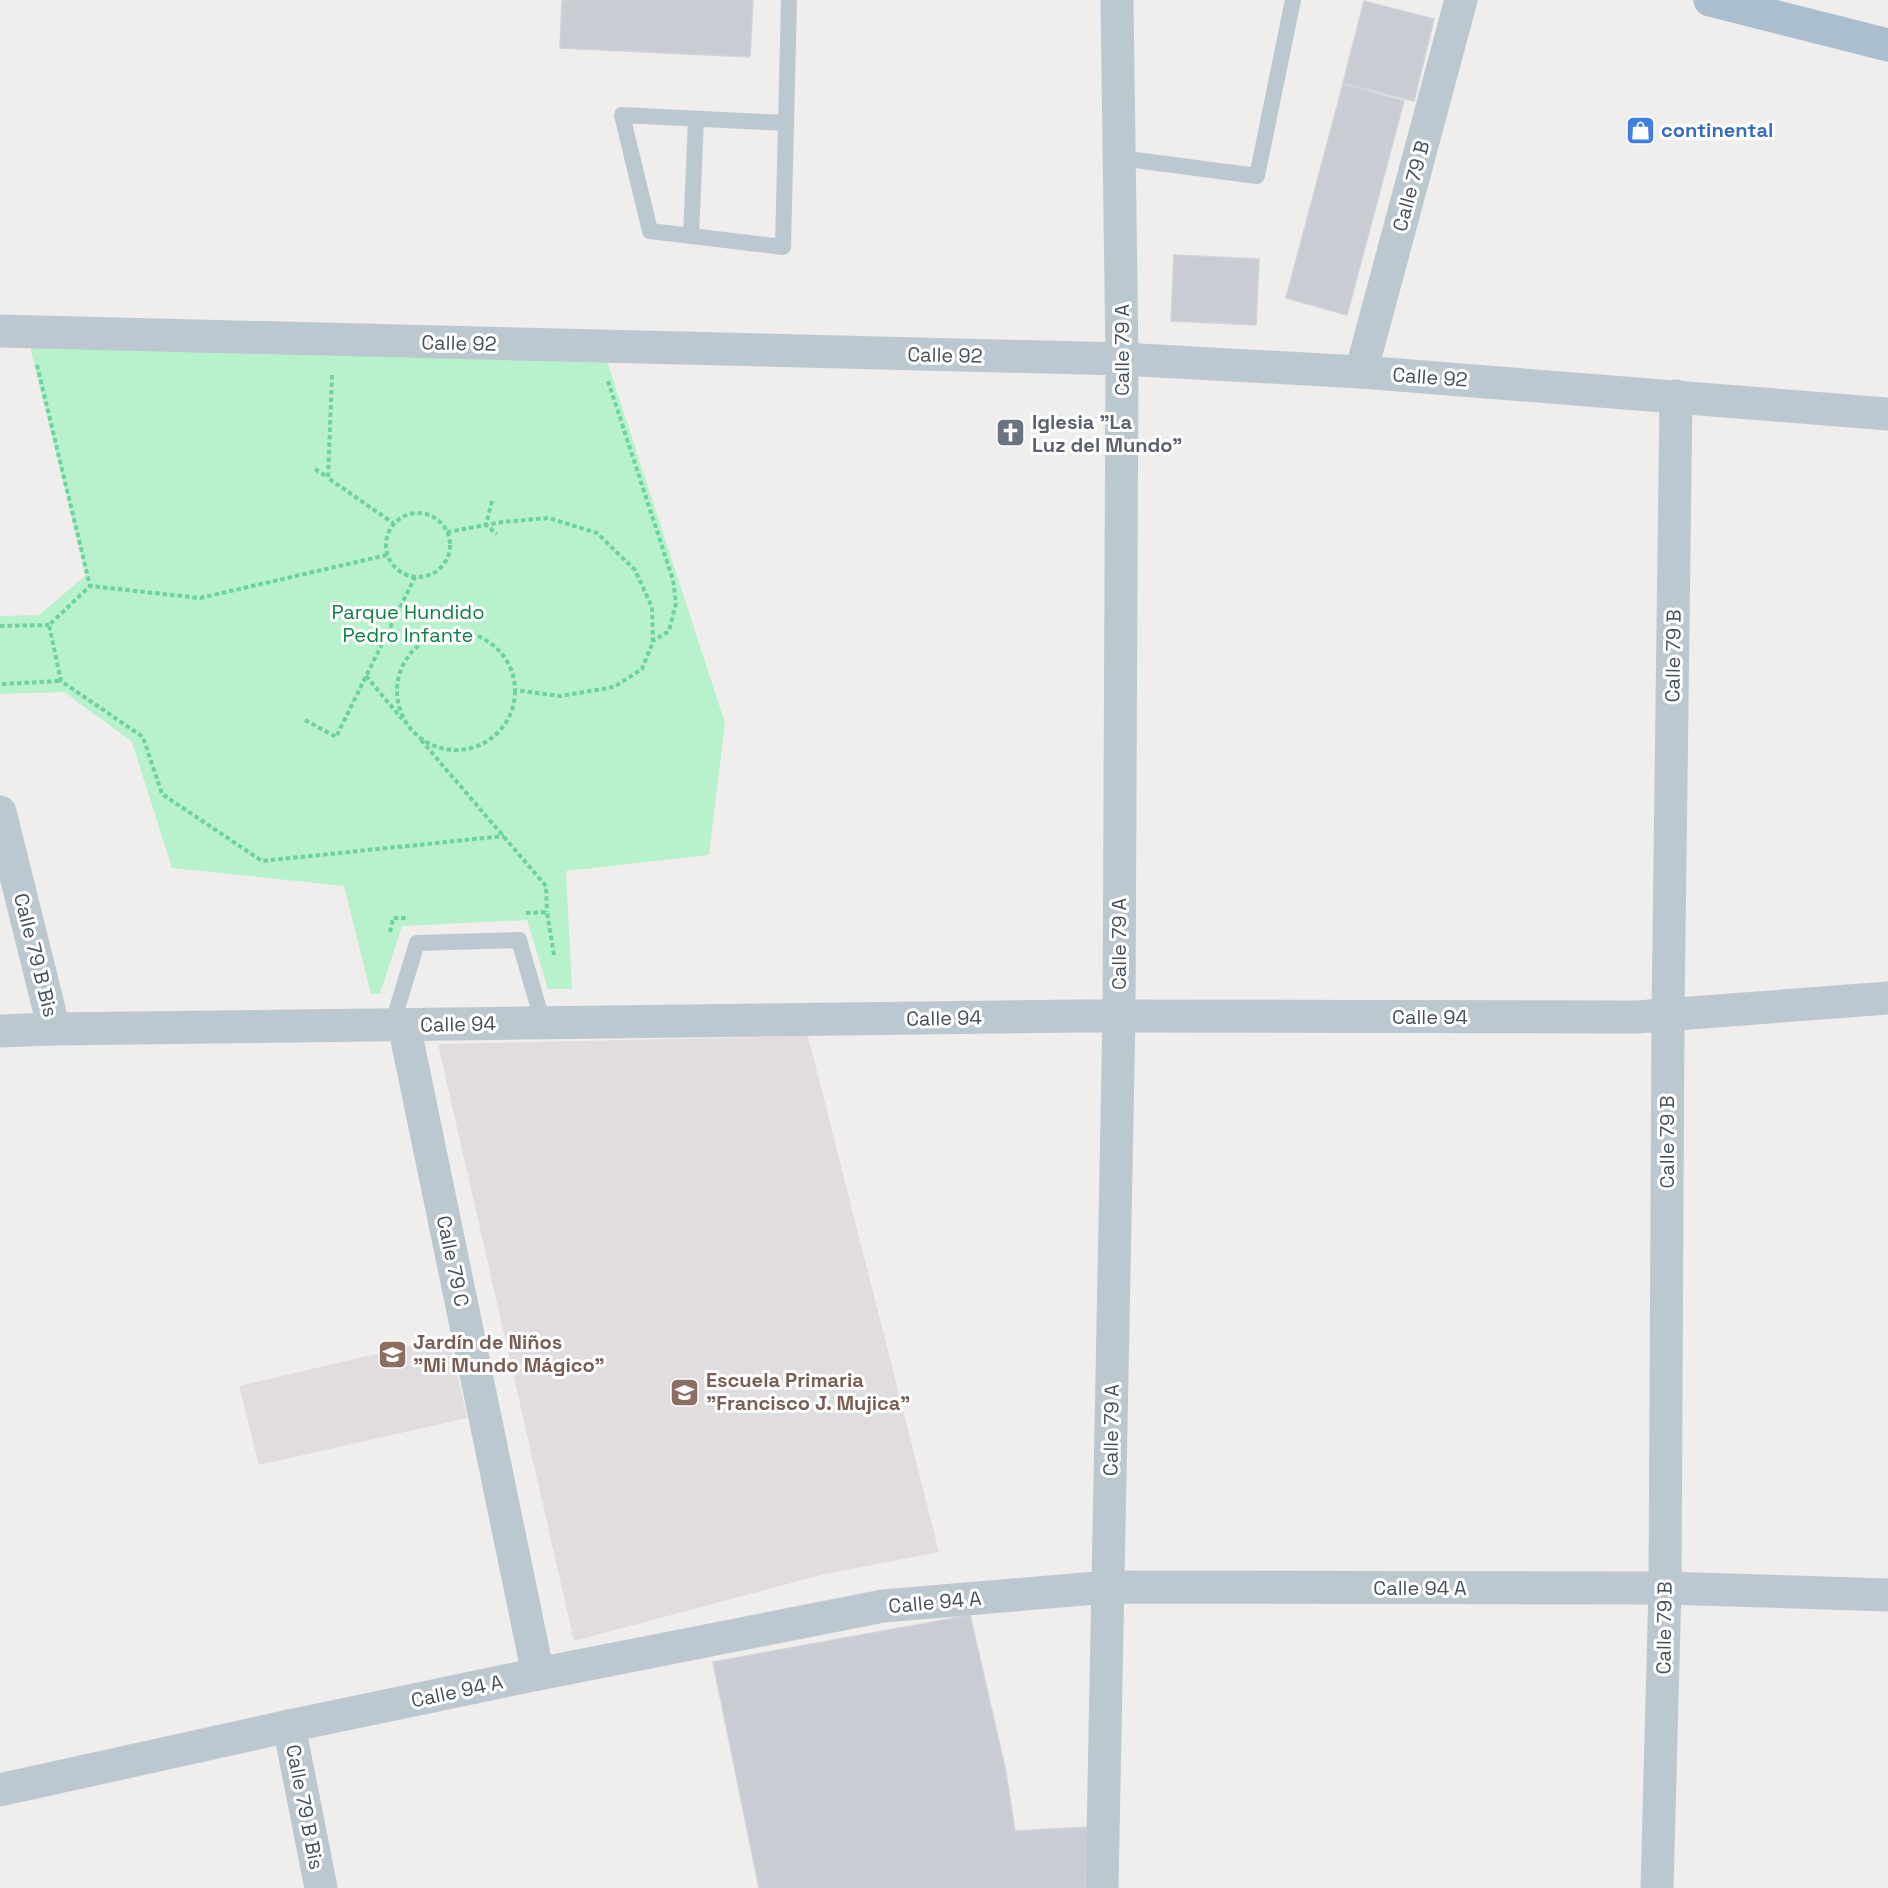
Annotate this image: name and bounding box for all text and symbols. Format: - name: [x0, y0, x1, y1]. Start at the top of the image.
- shop icon: continental: [1624, 114, 1656, 146]
- place label: continental: [1661, 117, 1773, 143]
- street label: Calle 79 B: [1386, 138, 1436, 234]
- street label: Calle 79 A: [1109, 304, 1135, 396]
- street label: Calle 92: [421, 329, 497, 357]
- street label: Calle 92: [907, 341, 983, 369]
- street label: Calle 92: [1391, 361, 1469, 393]
- place label: Iglesia "La Luz del Mundo": [1032, 409, 1182, 458]
- church icon: Iglesia "La Luz del Mundo": [995, 417, 1027, 449]
- park label: Parque Hundido Pedro Infante: [331, 599, 485, 648]
- street label: Calle 79 B: [1659, 609, 1687, 703]
- street label: Calle 79 B Bis: [8, 890, 64, 1020]
- street label: Calle 79 A: [1106, 898, 1132, 990]
- street label: Calle 94: [906, 1004, 982, 1032]
- street label: Calle 94: [1392, 1004, 1468, 1030]
- street label: Calle 94: [420, 1010, 496, 1038]
- street label: Calle 79 B: [1654, 1096, 1680, 1188]
- street label: Calle 79 C: [431, 1213, 475, 1309]
- place label: Jardín de Niños "Mi Mundo Mágico": [413, 1329, 605, 1378]
- school or university icon: Jardín de Niños "Mi Mundo Mágico": [376, 1338, 408, 1370]
- place label: Escuela Primaria "Francisco J. Mujica": [706, 1367, 910, 1416]
- school or university icon: Escuela Primaria "Francisco J. Mujica": [669, 1376, 701, 1408]
- street label: Calle 79 A: [1097, 1383, 1125, 1476]
- street label: Calle 94 A: [1373, 1575, 1467, 1601]
- street label: Calle 79 B: [1650, 1581, 1678, 1675]
- street label: Calle 94 A: [887, 1585, 983, 1619]
- street label: Calle 94 A: [409, 1668, 506, 1713]
- street label: Calle 79 B Bis: [280, 1742, 330, 1872]

